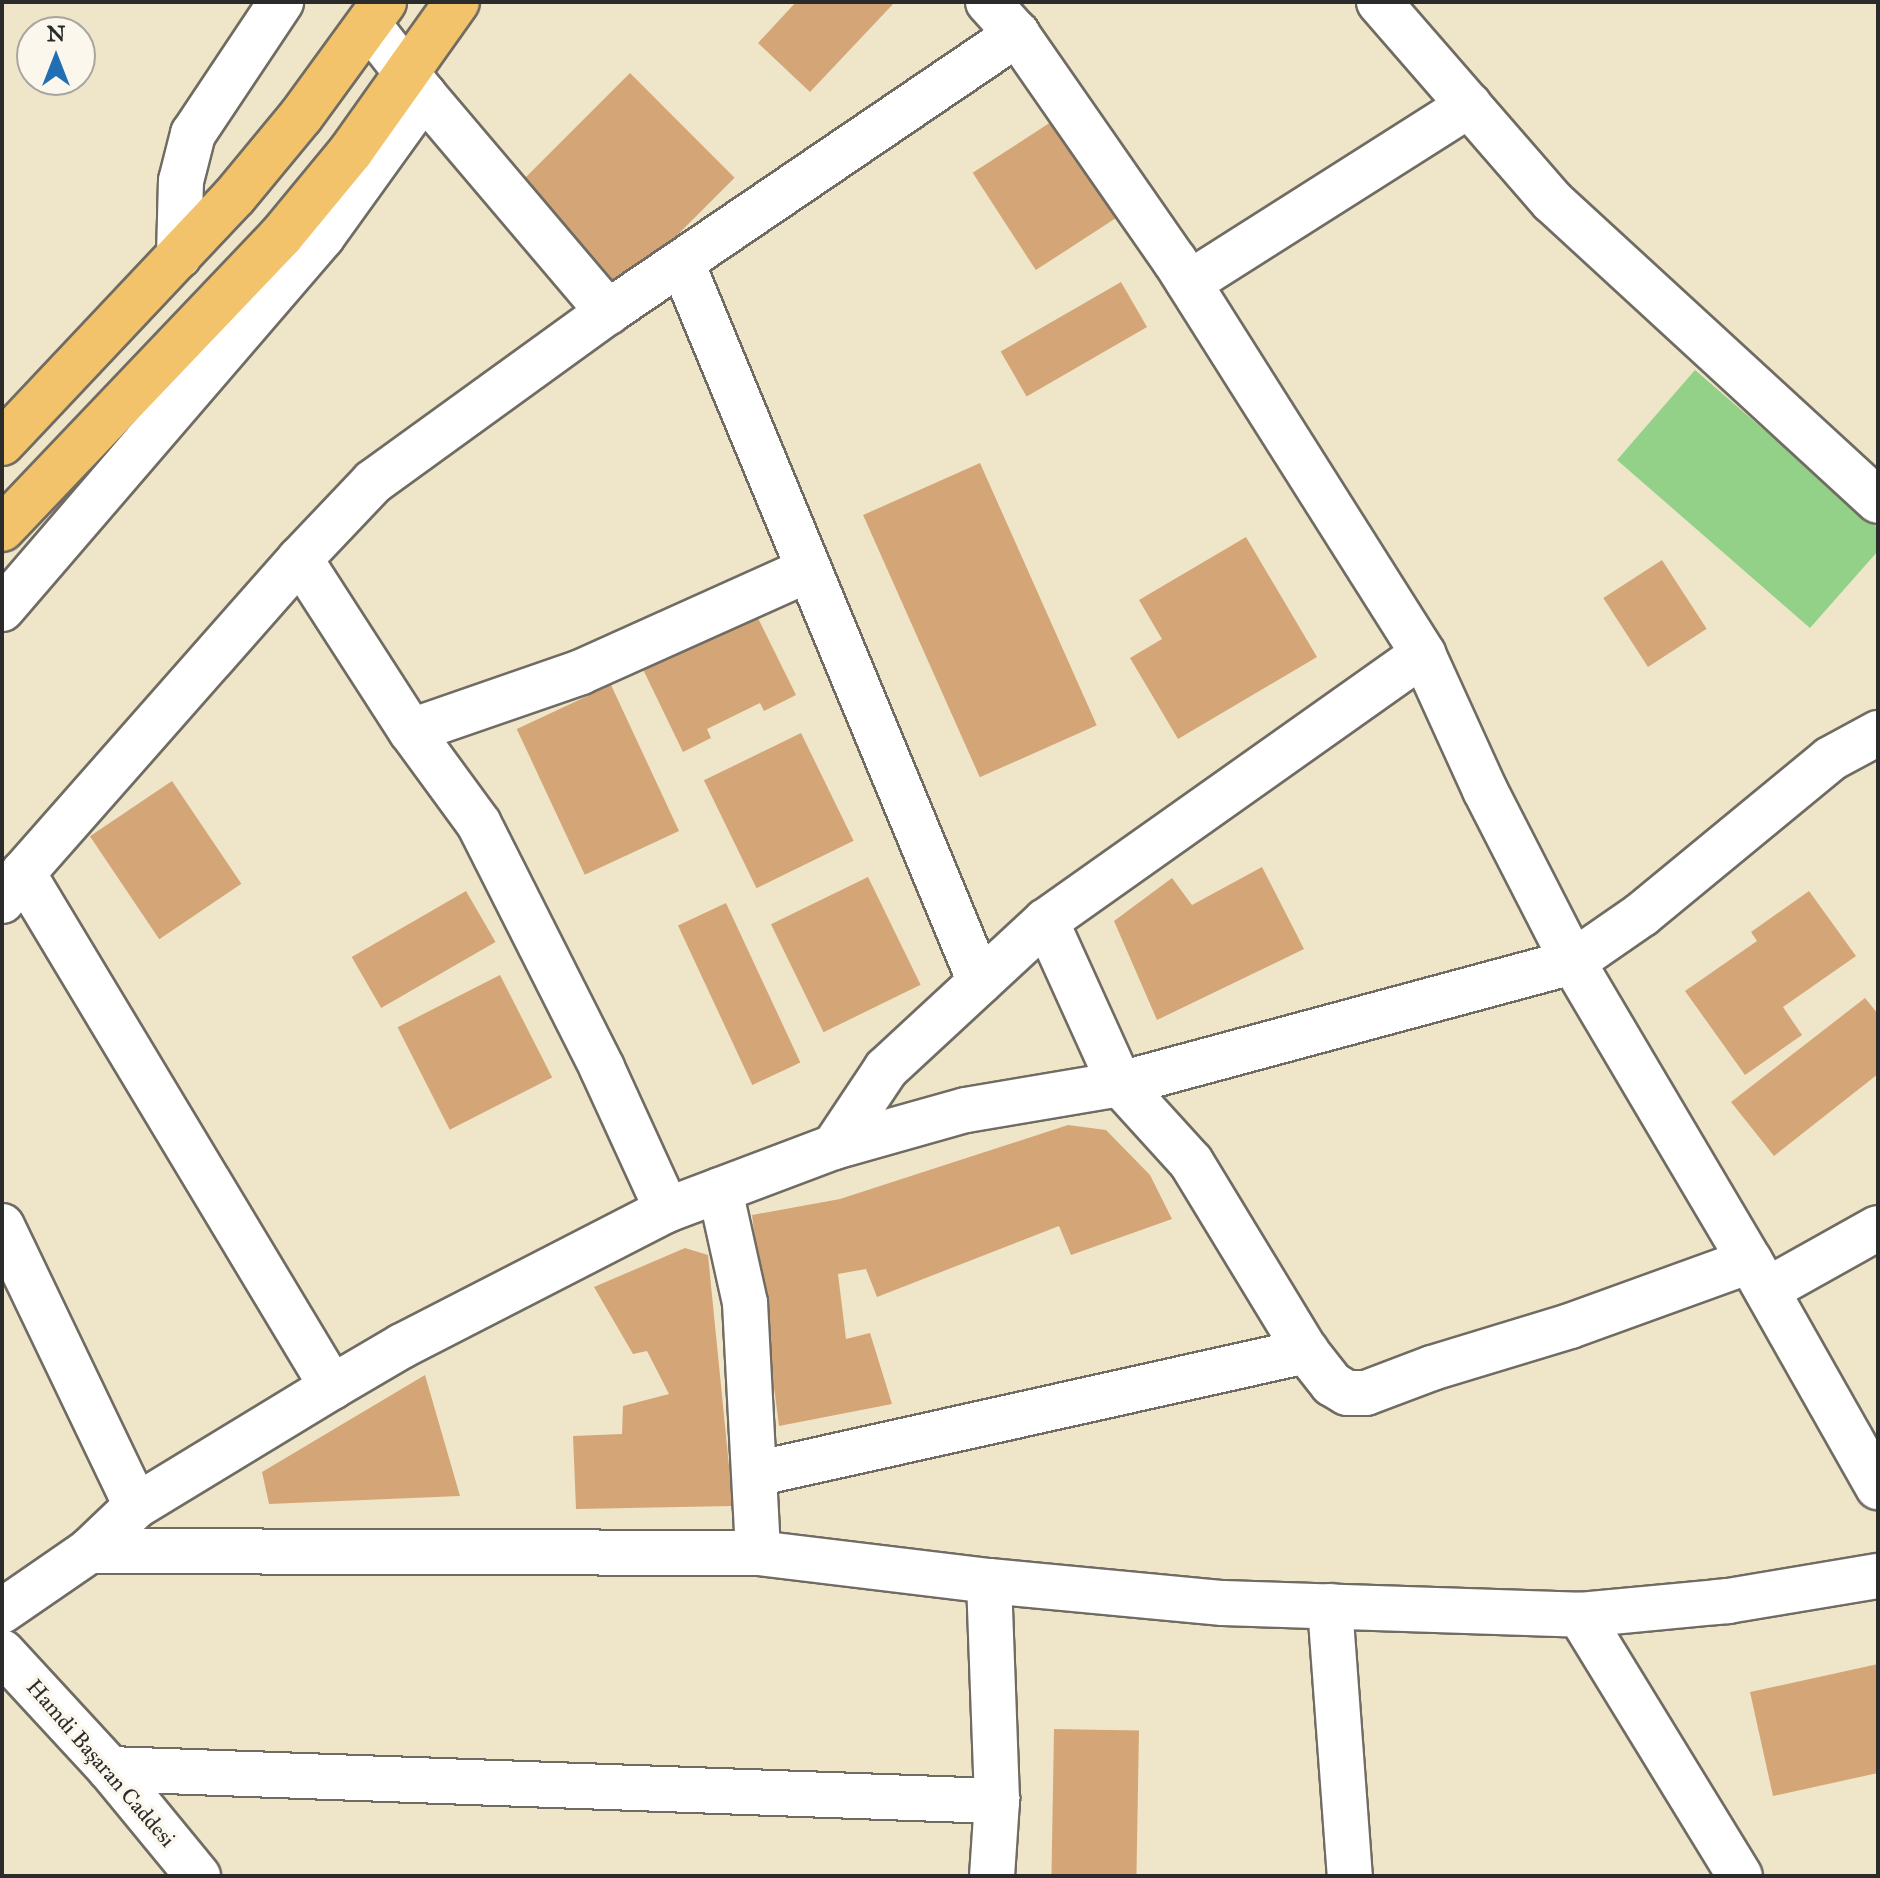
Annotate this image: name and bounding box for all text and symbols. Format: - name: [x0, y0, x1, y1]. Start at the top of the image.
- north arrow: [16, 16, 96, 96]
- text: N: [47, 20, 65, 47]
- street label: Hamdi Başaran Caddesi: [21, 1674, 181, 1852]

